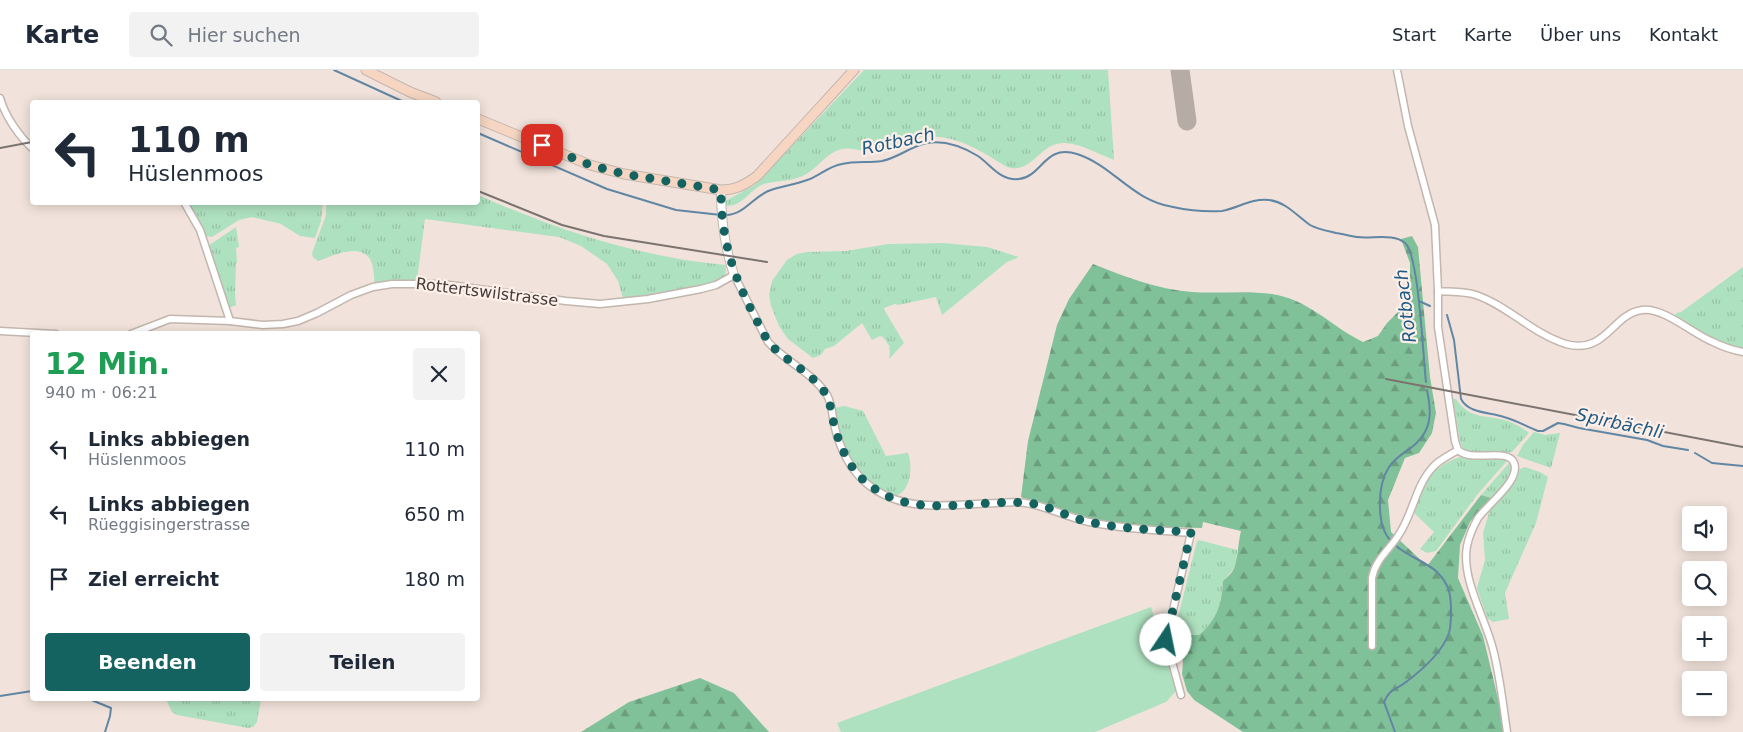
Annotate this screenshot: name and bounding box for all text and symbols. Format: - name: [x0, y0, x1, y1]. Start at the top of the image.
- search box: [129, 12, 479, 57]
- text: Karte: [25, 21, 99, 49]
- icon: search: [147, 21, 175, 49]
- text: Hier suchen: [187, 24, 301, 46]
- text: Start: [1392, 24, 1436, 45]
- text: Karte: [1464, 24, 1512, 45]
- text: Über uns: [1540, 24, 1621, 45]
- text: Kontakt: [1649, 24, 1718, 45]
- icon: left: [45, 120, 110, 185]
- text: 110 m: [128, 120, 250, 160]
- water label: Rotbach: [859, 123, 937, 159]
- pin: [521, 124, 563, 166]
- icon: arrive: [528, 131, 556, 159]
- text: Hüslenmoos: [128, 161, 263, 186]
- water label: Rotbach: [1390, 268, 1420, 344]
- street label: Rottertswilstrasse: [415, 274, 559, 310]
- text: 12 Min.: [45, 346, 170, 381]
- button: close: [413, 348, 465, 400]
- text: 940 m · 06:21: [45, 383, 158, 402]
- water label: Spirbächli: [1574, 403, 1666, 443]
- text: Links abbiegen: [88, 428, 250, 450]
- icon: left: [45, 435, 73, 463]
- text: 110 m: [404, 438, 465, 460]
- text: Hüslenmoos: [88, 450, 186, 469]
- text: Links abbiegen: [88, 493, 250, 515]
- icon: left: [45, 500, 73, 528]
- text: 650 m: [404, 503, 465, 525]
- map controls: [1682, 506, 1727, 716]
- button: sound: [1682, 506, 1727, 551]
- text: Rüeggisingerstrasse: [88, 515, 250, 534]
- button: search: [1682, 561, 1727, 606]
- icon: arrive: [45, 565, 73, 593]
- text: Ziel erreicht: [88, 568, 219, 590]
- text: 180 m: [404, 568, 465, 590]
- position arrow: [1139, 613, 1191, 665]
- button: +: [1682, 616, 1727, 661]
- button: Beenden: [45, 633, 250, 691]
- button: Teilen: [260, 633, 465, 691]
- button: −: [1682, 671, 1727, 716]

